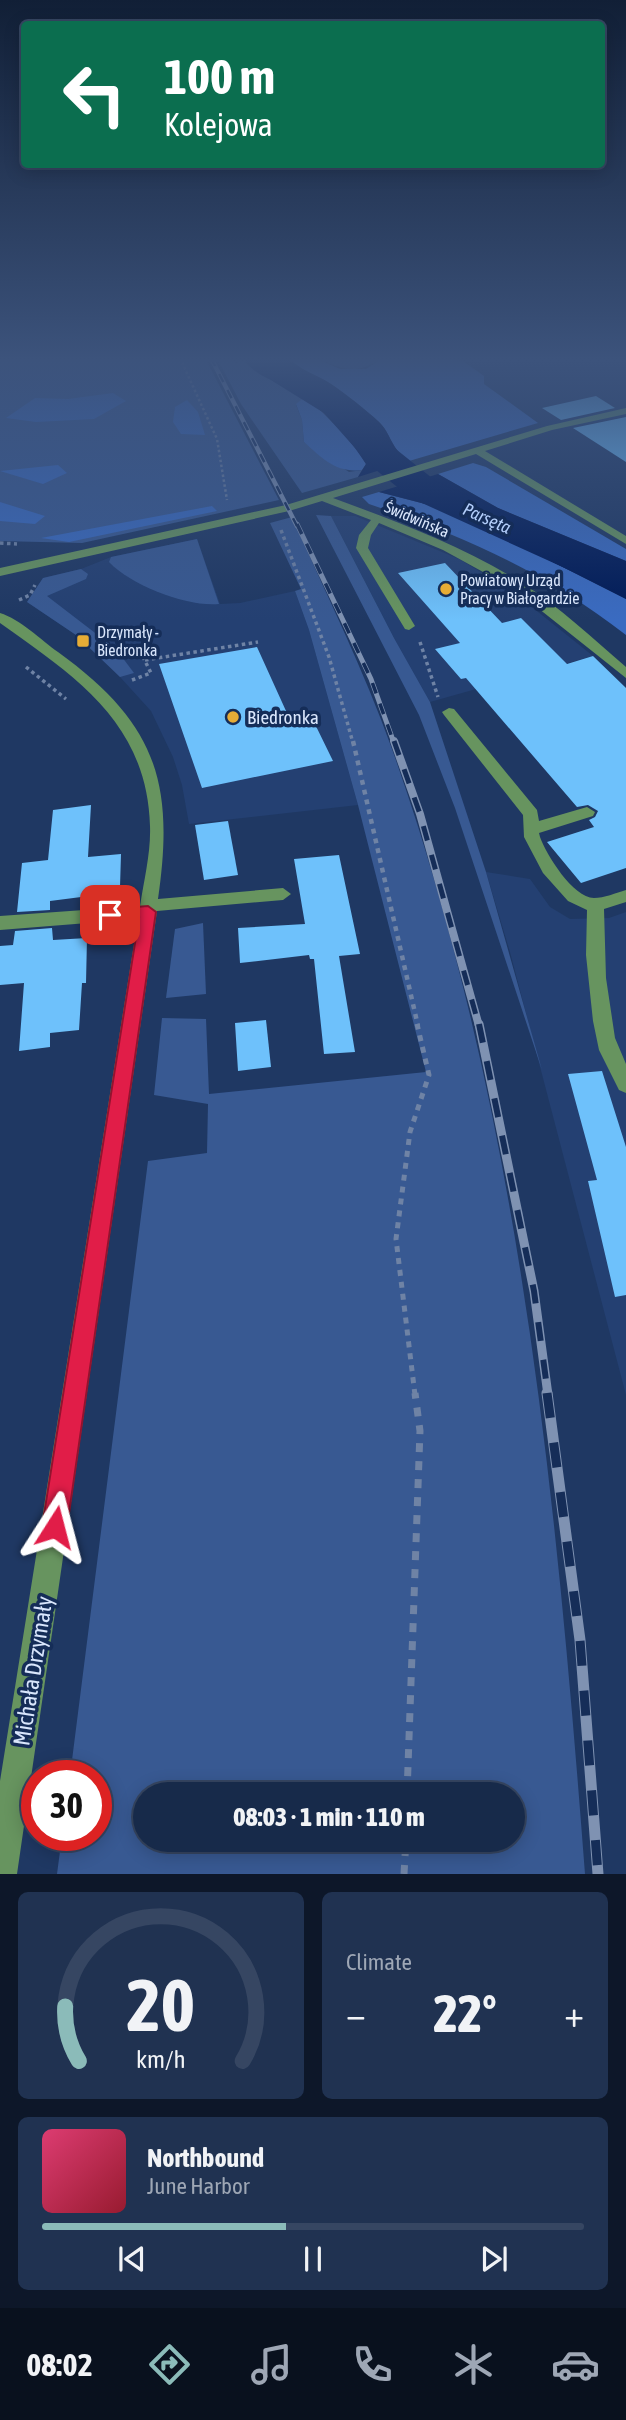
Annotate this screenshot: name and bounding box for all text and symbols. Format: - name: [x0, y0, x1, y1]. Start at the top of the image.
- text: 100 m: [164, 48, 275, 104]
- icon: left: [49, 49, 140, 140]
- text: Kolejowa: [164, 106, 273, 143]
- street label: Świdwińska: [382, 497, 452, 541]
- water label: Parsęta: [460, 498, 515, 538]
- place label: Powiatowy Urząd Pracy w Białogardzie: [460, 571, 579, 608]
- marker: Powiatowy Urząd Pracy w Białogardzie: [438, 581, 454, 597]
- place label: Drzymały - Biedronka: [97, 623, 159, 659]
- marker: Drzymały - Biedronka: [75, 633, 91, 649]
- place label: Biedronka: [247, 706, 319, 728]
- marker: Biedronka: [225, 709, 241, 725]
- pin: [80, 885, 140, 945]
- icon: arrive: [91, 896, 129, 934]
- position arrow: [18, 1490, 92, 1564]
- street label: Michała Drzymały: [8, 1594, 58, 1748]
- speed limit sign: 30: [21, 1760, 112, 1851]
- text: 08:03 · 1 min · 110 m: [233, 1802, 425, 1832]
- text: Climate: [346, 1949, 412, 1975]
- text: 20: [127, 1964, 195, 2047]
- text: 22°: [433, 1983, 497, 2043]
- text: −: [346, 1992, 366, 2035]
- text: +: [564, 1992, 584, 2035]
- text: km/h: [136, 2045, 186, 2073]
- text: Northbound: [147, 2143, 264, 2173]
- text: June Harbor: [147, 2173, 250, 2199]
- icon: previous: [113, 2240, 151, 2278]
- icon: pause: [294, 2240, 332, 2278]
- icon: next: [475, 2240, 513, 2278]
- icon: directions: [145, 2340, 194, 2389]
- icon: music: [247, 2340, 296, 2389]
- icon: phone: [348, 2340, 397, 2389]
- icon: climate: [449, 2340, 498, 2389]
- icon: car: [551, 2340, 600, 2389]
- text: 08:02: [26, 2346, 93, 2383]

